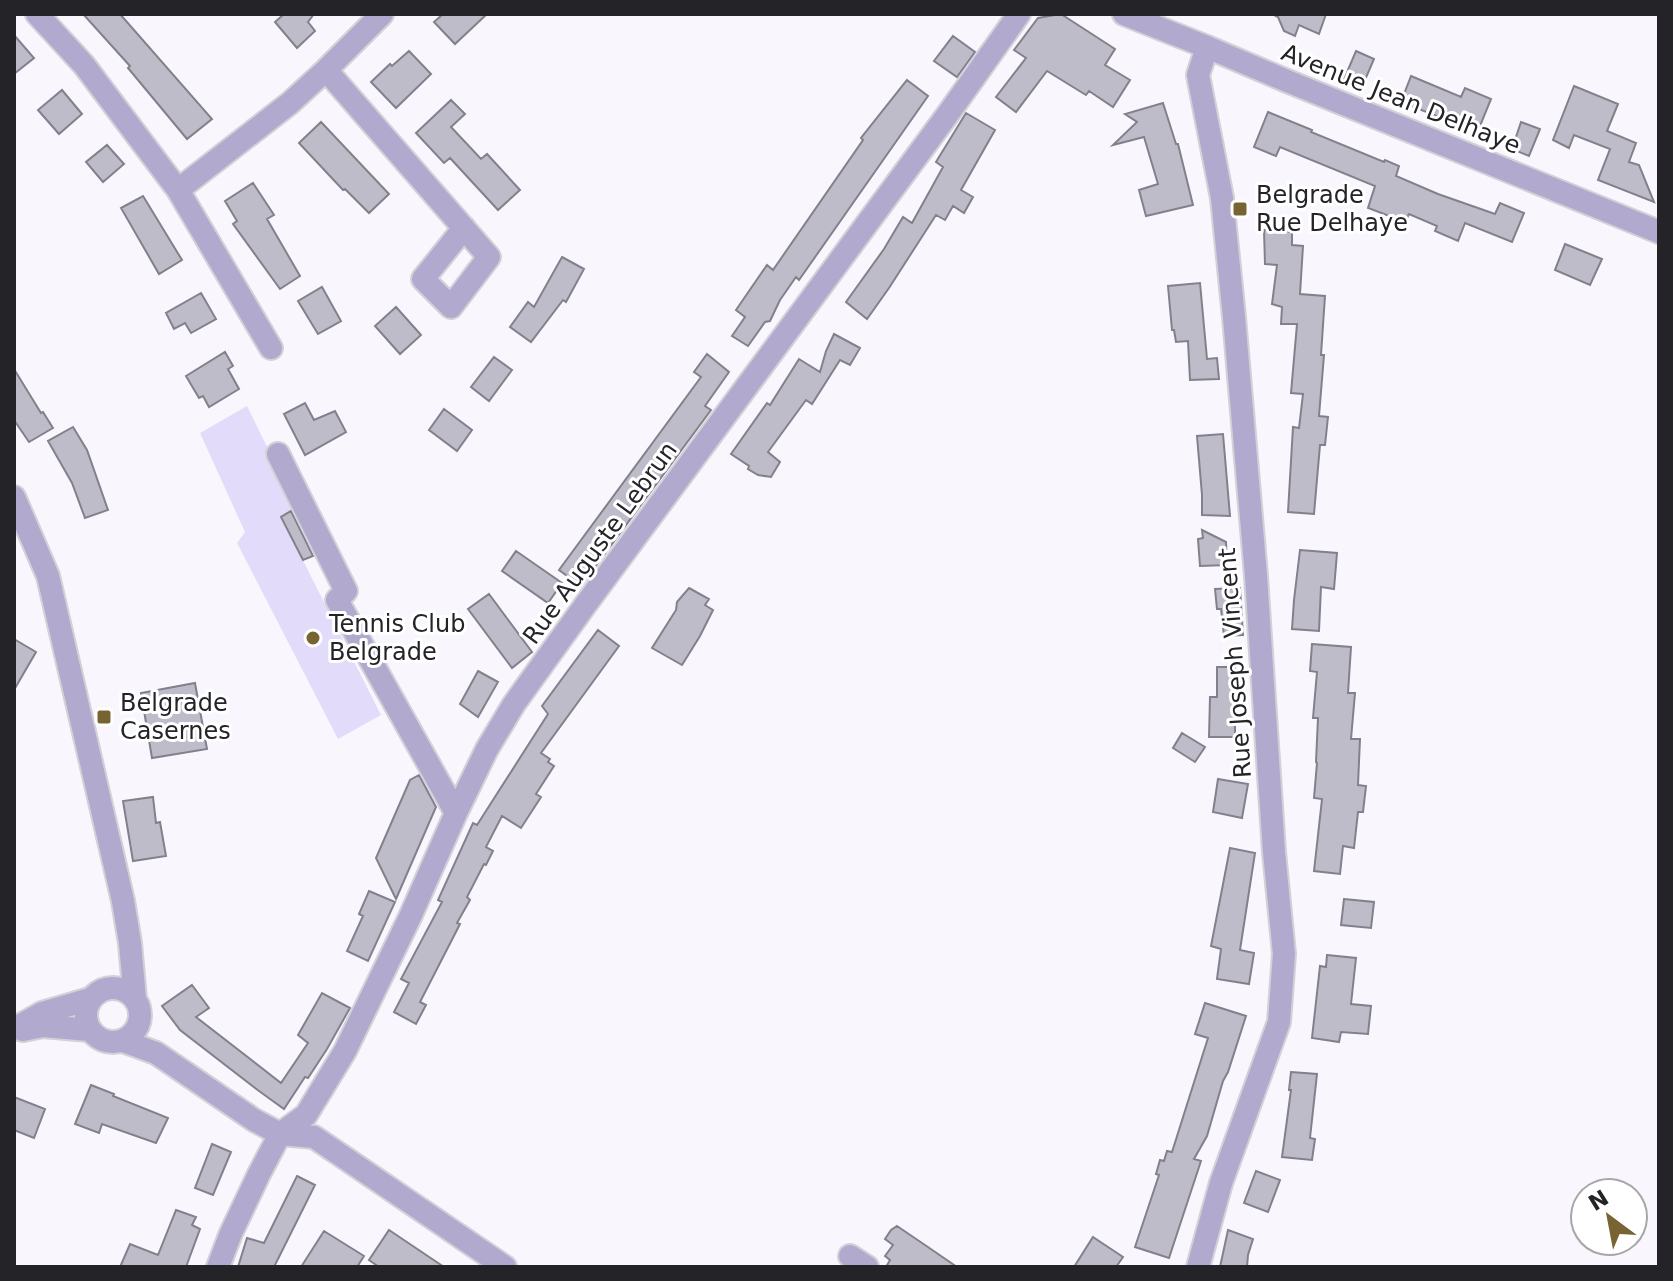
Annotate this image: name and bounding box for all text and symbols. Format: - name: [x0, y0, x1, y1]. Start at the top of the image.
- street label: Avenue Jean Delhaye: [1278, 38, 1524, 160]
- place label: Belgrade Rue Delhaye: [1256, 181, 1408, 237]
- marker: Belgrade Rue Delhaye: [1231, 200, 1249, 218]
- street label: Rue Auguste Lebrun: [517, 437, 683, 649]
- street label: Rue Joseph Vincent: [1213, 547, 1257, 779]
- place label: Tennis Club Belgrade: [328, 610, 465, 666]
- marker: Tennis Club Belgrade: [304, 629, 322, 647]
- place label: Belgrade Casernes: [120, 689, 231, 745]
- marker: Belgrade Casernes: [95, 708, 113, 726]
- north arrow: [1569, 1177, 1649, 1257]
- text: N: [1584, 1185, 1613, 1216]

